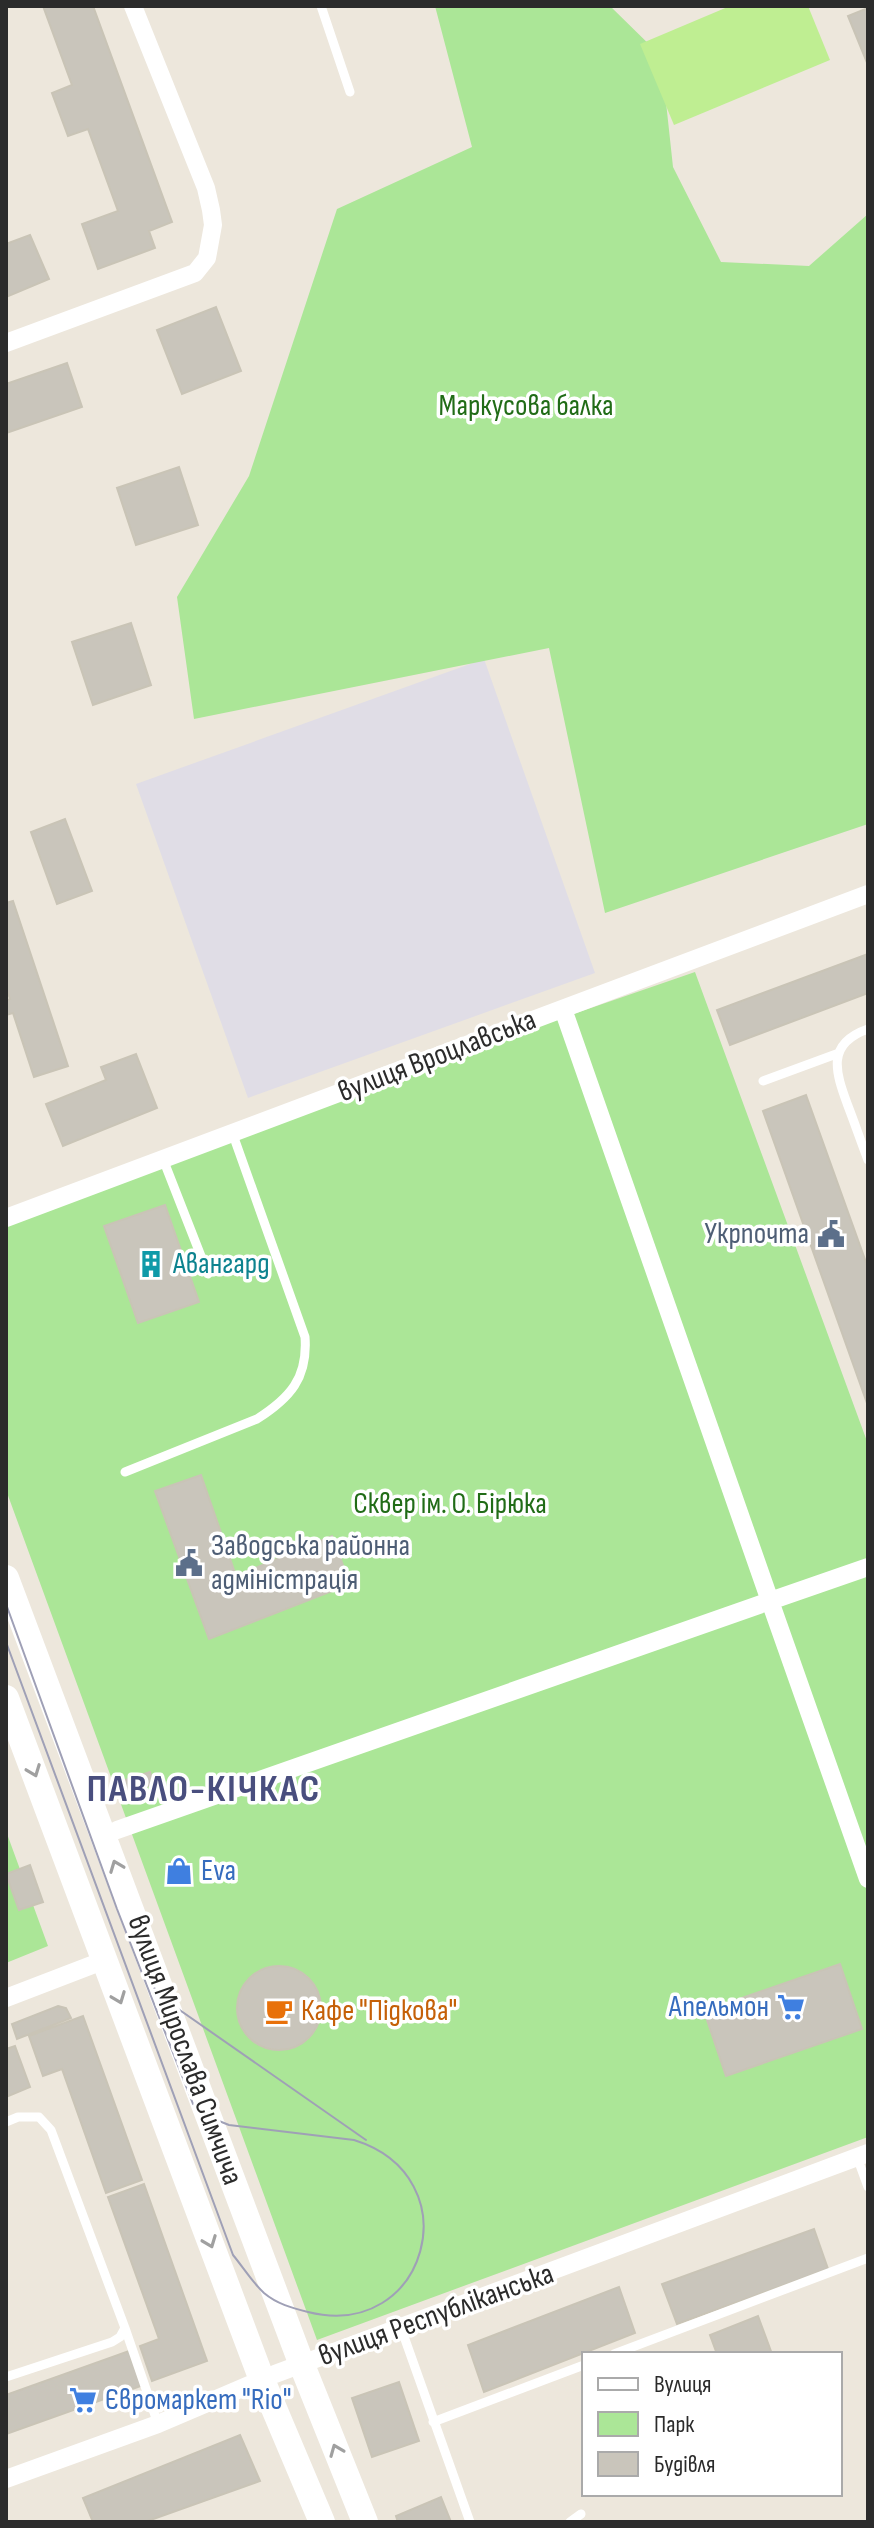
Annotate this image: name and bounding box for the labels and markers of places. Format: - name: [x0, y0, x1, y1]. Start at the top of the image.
- place label: Укрпочта: [704, 1216, 809, 1252]
- public building icon: Укрпочта: [816, 1219, 846, 1249]
- place label: Авангард: [172, 1246, 270, 1282]
- building icon: Авангард: [136, 1249, 166, 1279]
- place label: Заводська районна адміністрація: [211, 1528, 410, 1598]
- public building icon: Заводська районна адміністрація: [174, 1548, 204, 1578]
- place label: Eva: [201, 1853, 236, 1889]
- shop icon: Eva: [164, 1856, 194, 1886]
- place label: Апельмон: [668, 1989, 769, 2025]
- supermarket icon: Апельмон: [776, 1992, 806, 2022]
- place label: Кафе "Підкова": [301, 1993, 457, 2029]
- cafe icon: Кафе "Підкова": [264, 1996, 294, 2026]
- place label: Євромаркет "Rio": [105, 2382, 291, 2418]
- supermarket icon: Євромаркет "Rio": [68, 2385, 98, 2415]

